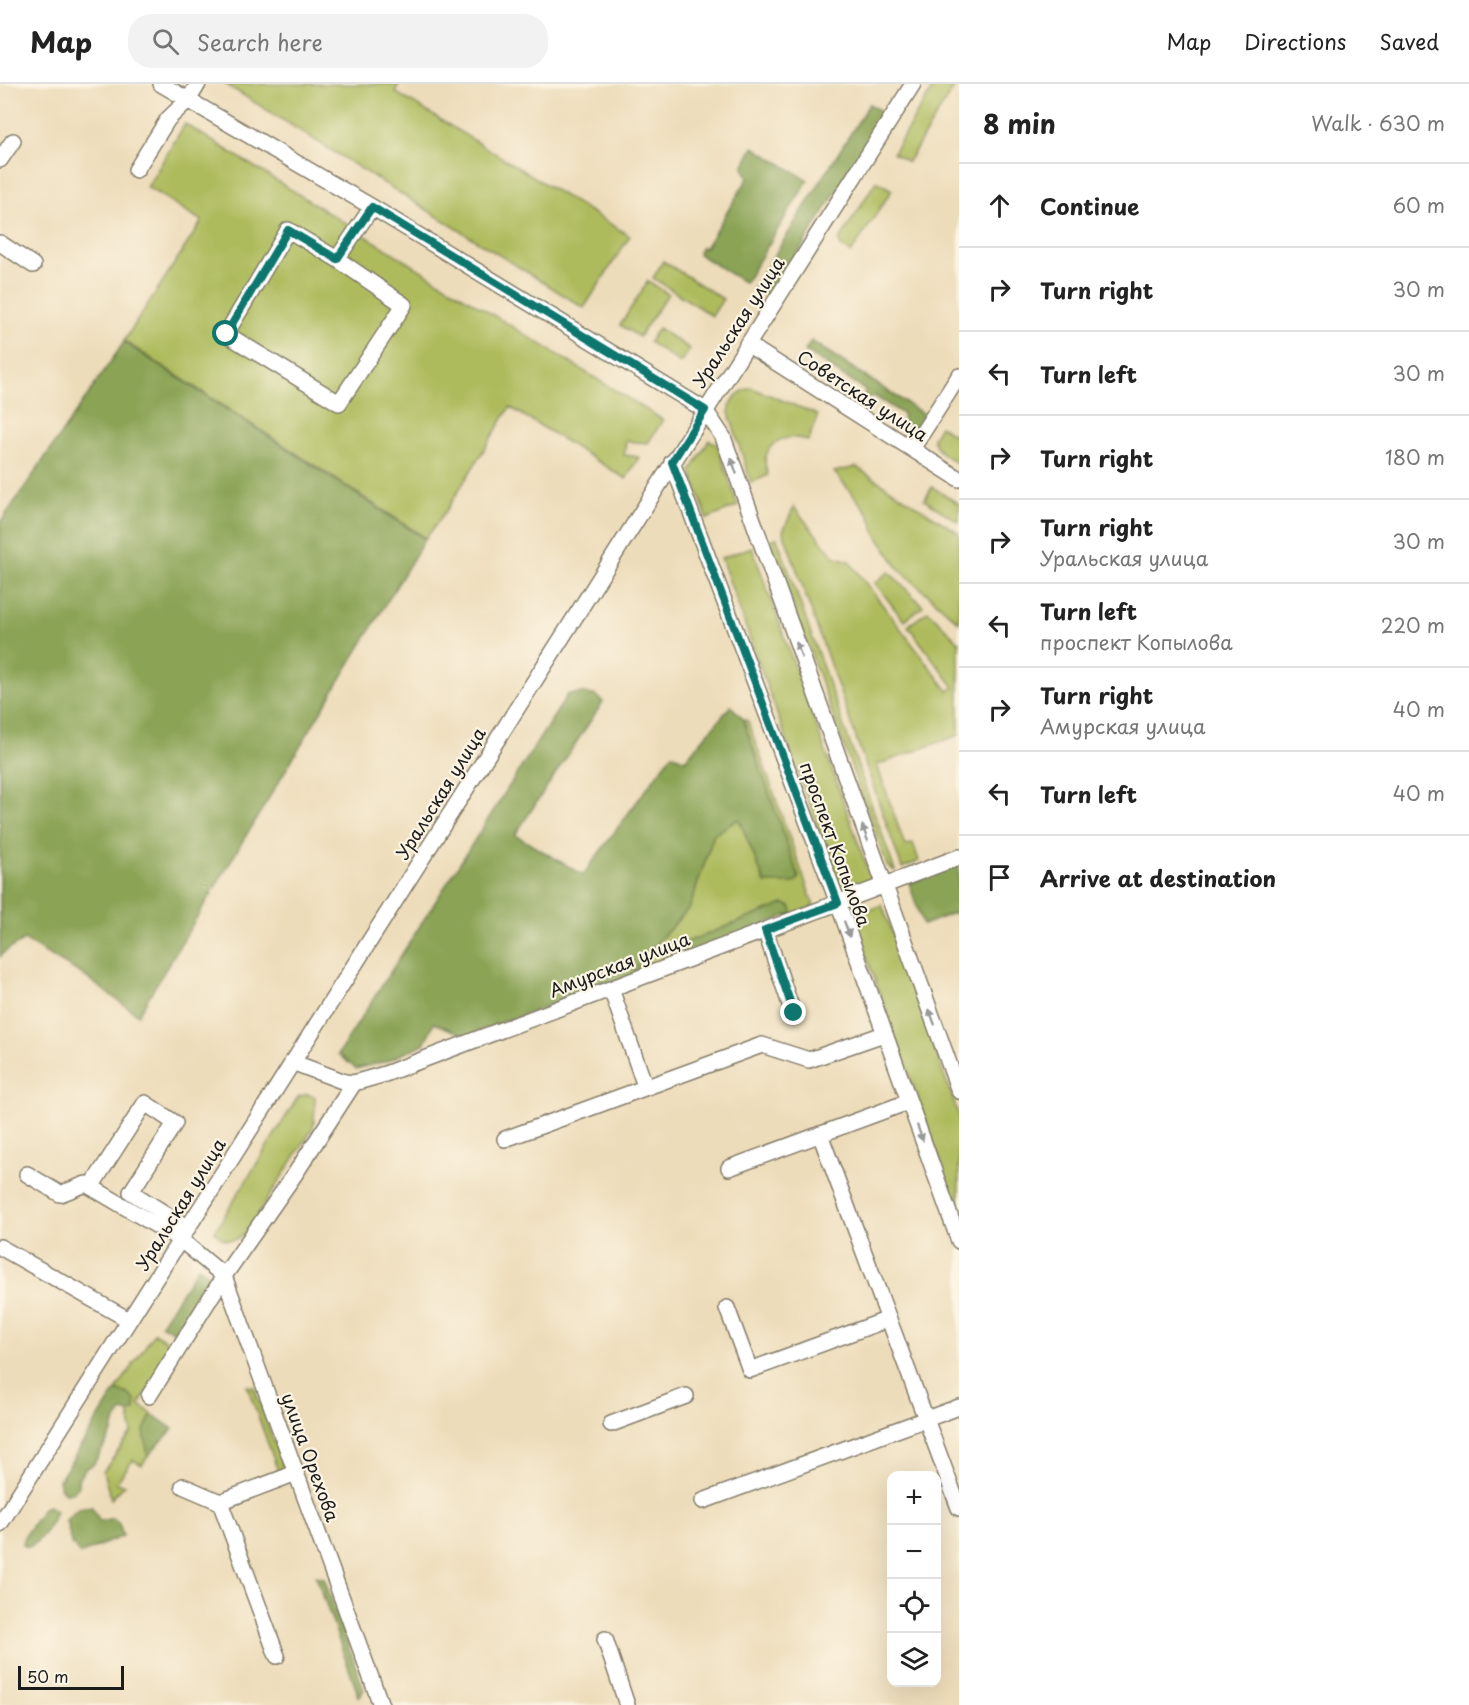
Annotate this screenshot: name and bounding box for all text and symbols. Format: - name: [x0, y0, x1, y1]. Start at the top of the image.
- search box: [128, 14, 548, 68]
- text: Map: [30, 20, 92, 63]
- icon: search: [149, 25, 182, 58]
- text: Search here: [197, 25, 323, 58]
- text: Map: [1166, 25, 1211, 57]
- text: Directions: [1244, 25, 1346, 57]
- text: Saved: [1379, 25, 1439, 57]
- text: 8 min: [983, 104, 1056, 143]
- text: Walk · 630 m: [1311, 108, 1445, 138]
- icon: ahead: [983, 189, 1016, 222]
- text: Continue: [1040, 189, 1139, 222]
- text: 60 m: [1393, 190, 1445, 220]
- street label: Уральская улица: [685, 251, 791, 393]
- icon: right: [983, 273, 1016, 306]
- text: Turn right: [1040, 273, 1153, 306]
- text: 30 m: [1392, 274, 1445, 304]
- route start: [212, 320, 238, 346]
- street label: Советская улица: [792, 343, 934, 448]
- icon: left: [983, 357, 1016, 390]
- text: Turn left: [1040, 357, 1137, 390]
- text: 30 m: [1392, 358, 1445, 388]
- icon: right: [983, 441, 1016, 474]
- text: Turn right: [1040, 441, 1153, 474]
- text: 180 m: [1385, 442, 1445, 472]
- one-way arrow: [728, 457, 738, 475]
- text: Turn right: [1040, 510, 1153, 543]
- icon: right: [983, 525, 1016, 558]
- text: 30 m: [1392, 526, 1445, 556]
- text: Уральская улица: [1040, 543, 1208, 573]
- text: Turn left: [1040, 594, 1137, 627]
- icon: left: [983, 609, 1016, 642]
- text: 220 m: [1381, 610, 1445, 640]
- text: проспект Копылова: [1040, 627, 1233, 657]
- one-way arrow: [794, 641, 804, 659]
- text: Turn right: [1040, 678, 1153, 711]
- icon: right: [983, 693, 1016, 726]
- text: 40 m: [1393, 694, 1445, 724]
- text: Амурская улица: [1040, 711, 1206, 741]
- street label: Уральская улица: [388, 721, 492, 864]
- street label: проспект Копылова: [794, 758, 879, 931]
- icon: left: [983, 777, 1016, 810]
- text: Turn left: [1040, 777, 1137, 810]
- text: 40 m: [1393, 778, 1445, 808]
- one-way arrow: [860, 824, 870, 842]
- icon: arrive: [983, 861, 1016, 894]
- text: Arrive at destination: [1040, 861, 1276, 894]
- one-way arrow: [843, 921, 853, 939]
- street label: Амурская улица: [545, 924, 694, 1003]
- route end: [780, 999, 806, 1025]
- one-way arrow: [926, 1007, 936, 1025]
- one-way arrow: [915, 1124, 925, 1142]
- street label: Уральская улица: [128, 1132, 232, 1275]
- street label: улица Орехова: [275, 1389, 347, 1526]
- map controls: [887, 1471, 941, 1687]
- button: +: [887, 1471, 941, 1525]
- button: −: [887, 1525, 941, 1579]
- button: locate: [887, 1579, 941, 1633]
- button: layers: [887, 1633, 941, 1687]
- scale bar: [18, 1663, 124, 1690]
- text: 50 m: [27, 1664, 68, 1688]

